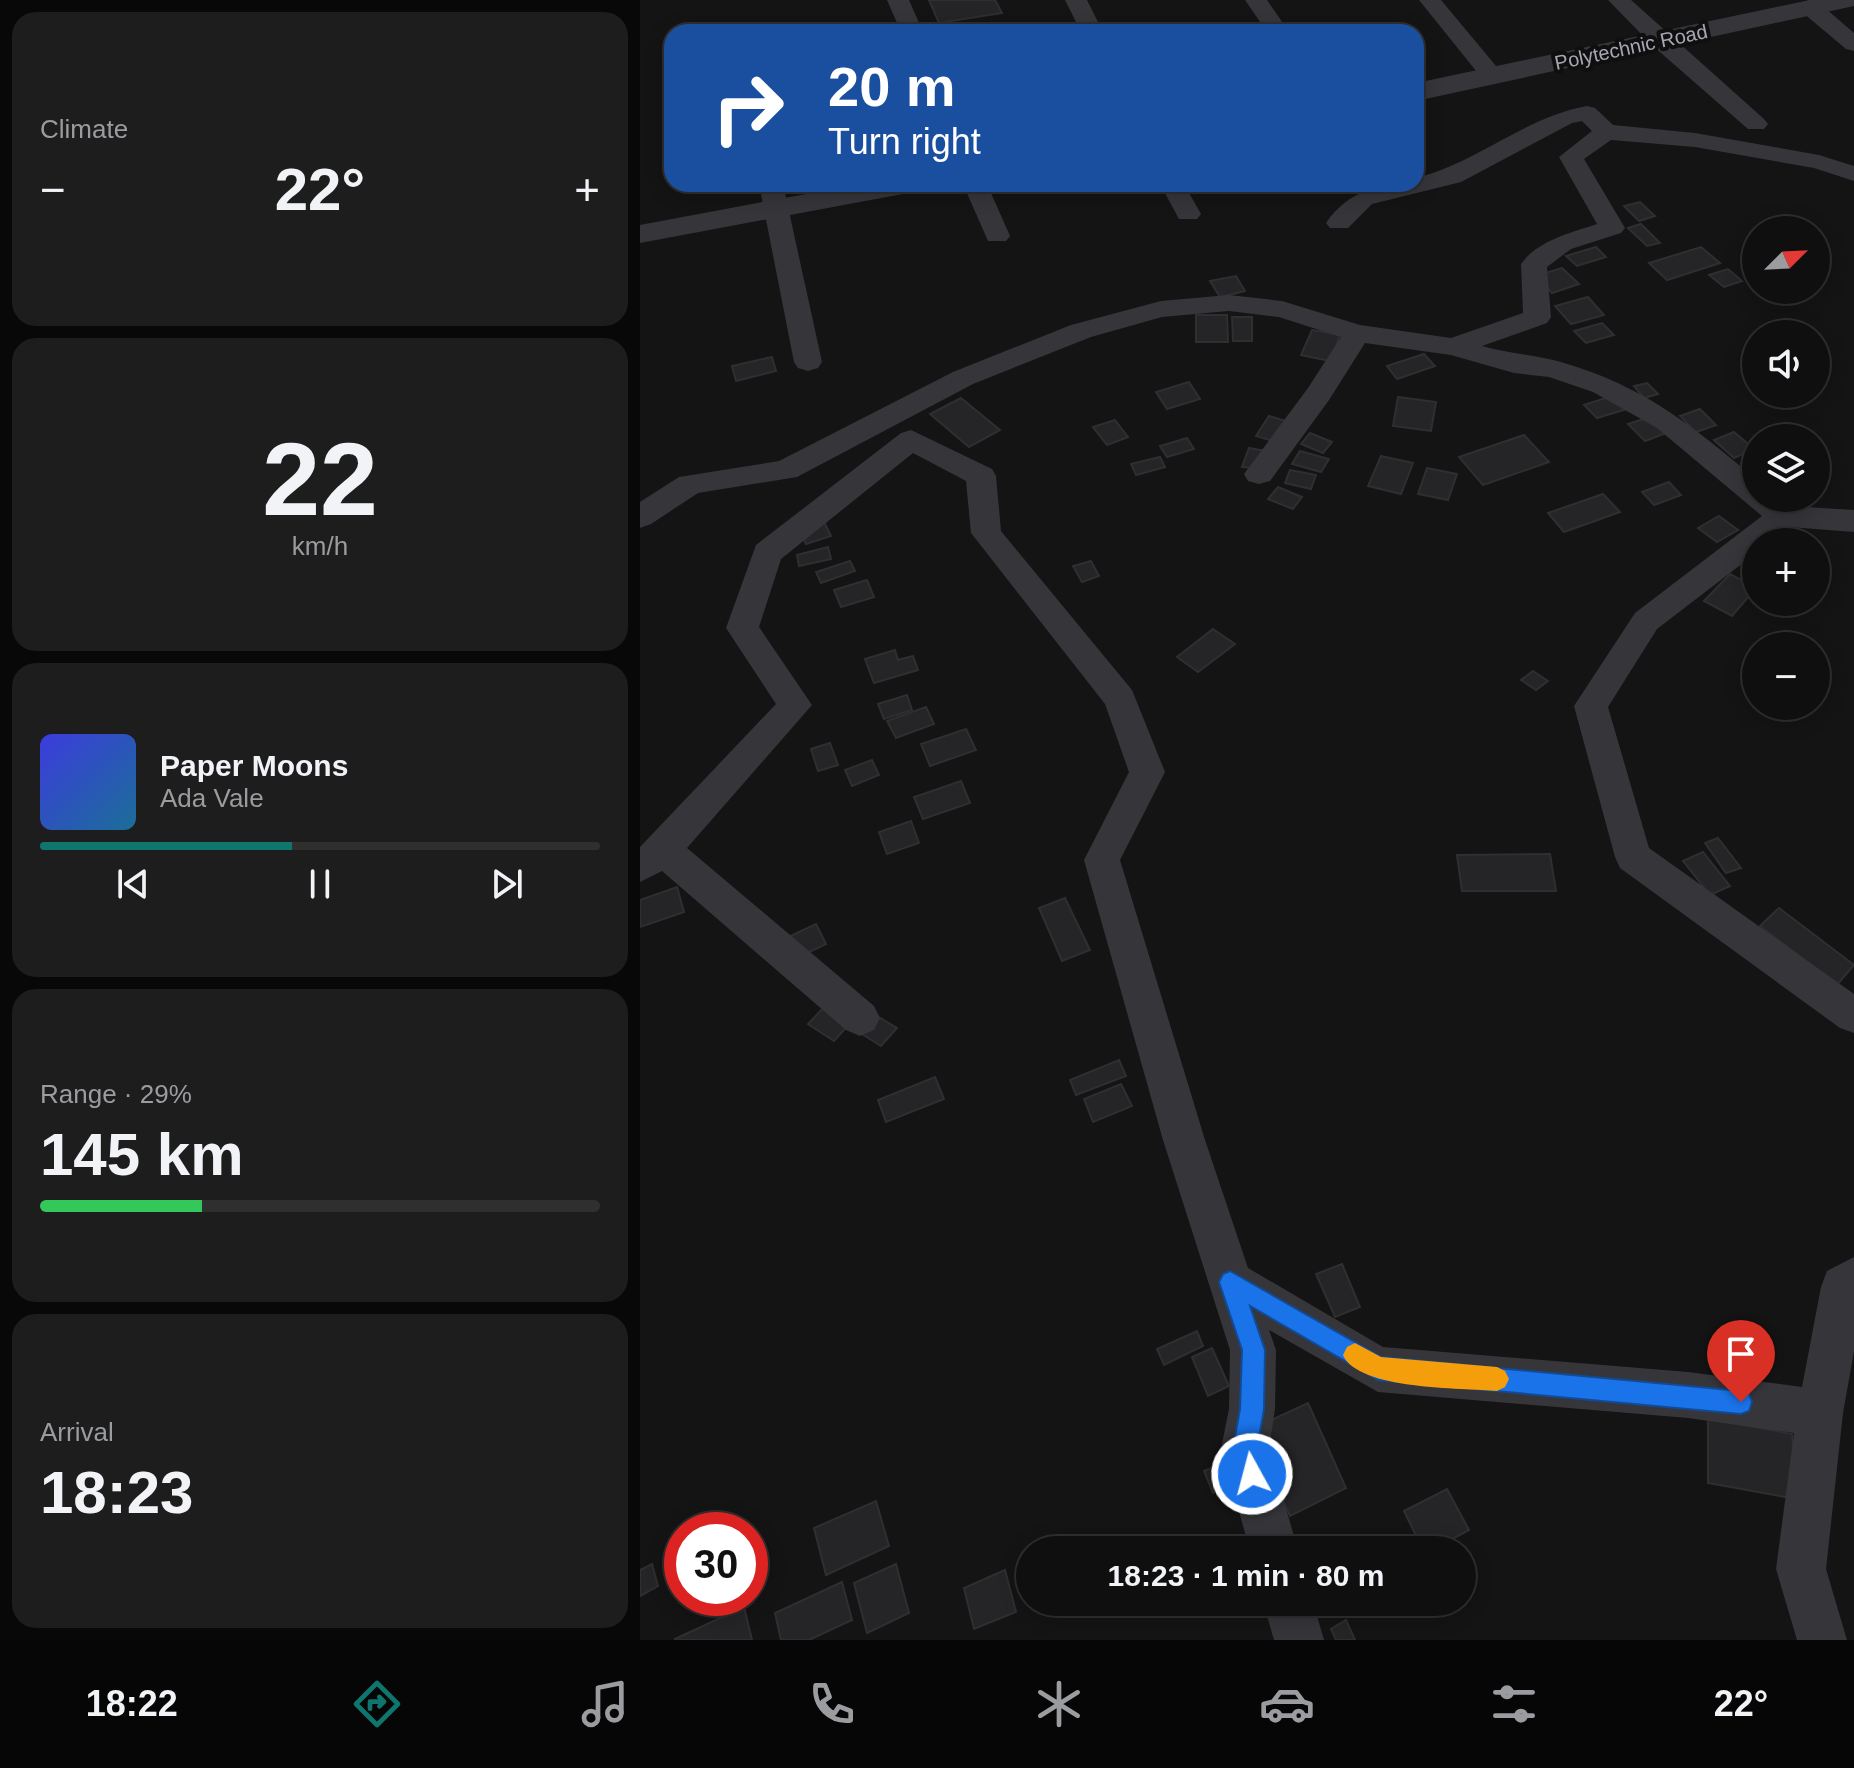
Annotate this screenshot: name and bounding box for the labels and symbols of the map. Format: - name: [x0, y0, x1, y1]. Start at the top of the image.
- street label: Polytechnic Road: [1553, 20, 1709, 74]
- north arrow: [1742, 216, 1830, 304]
- pin: [1707, 1320, 1775, 1402]
- position arrow: [1210, 1432, 1294, 1516]
- speed limit sign: 30: [664, 1512, 768, 1616]

